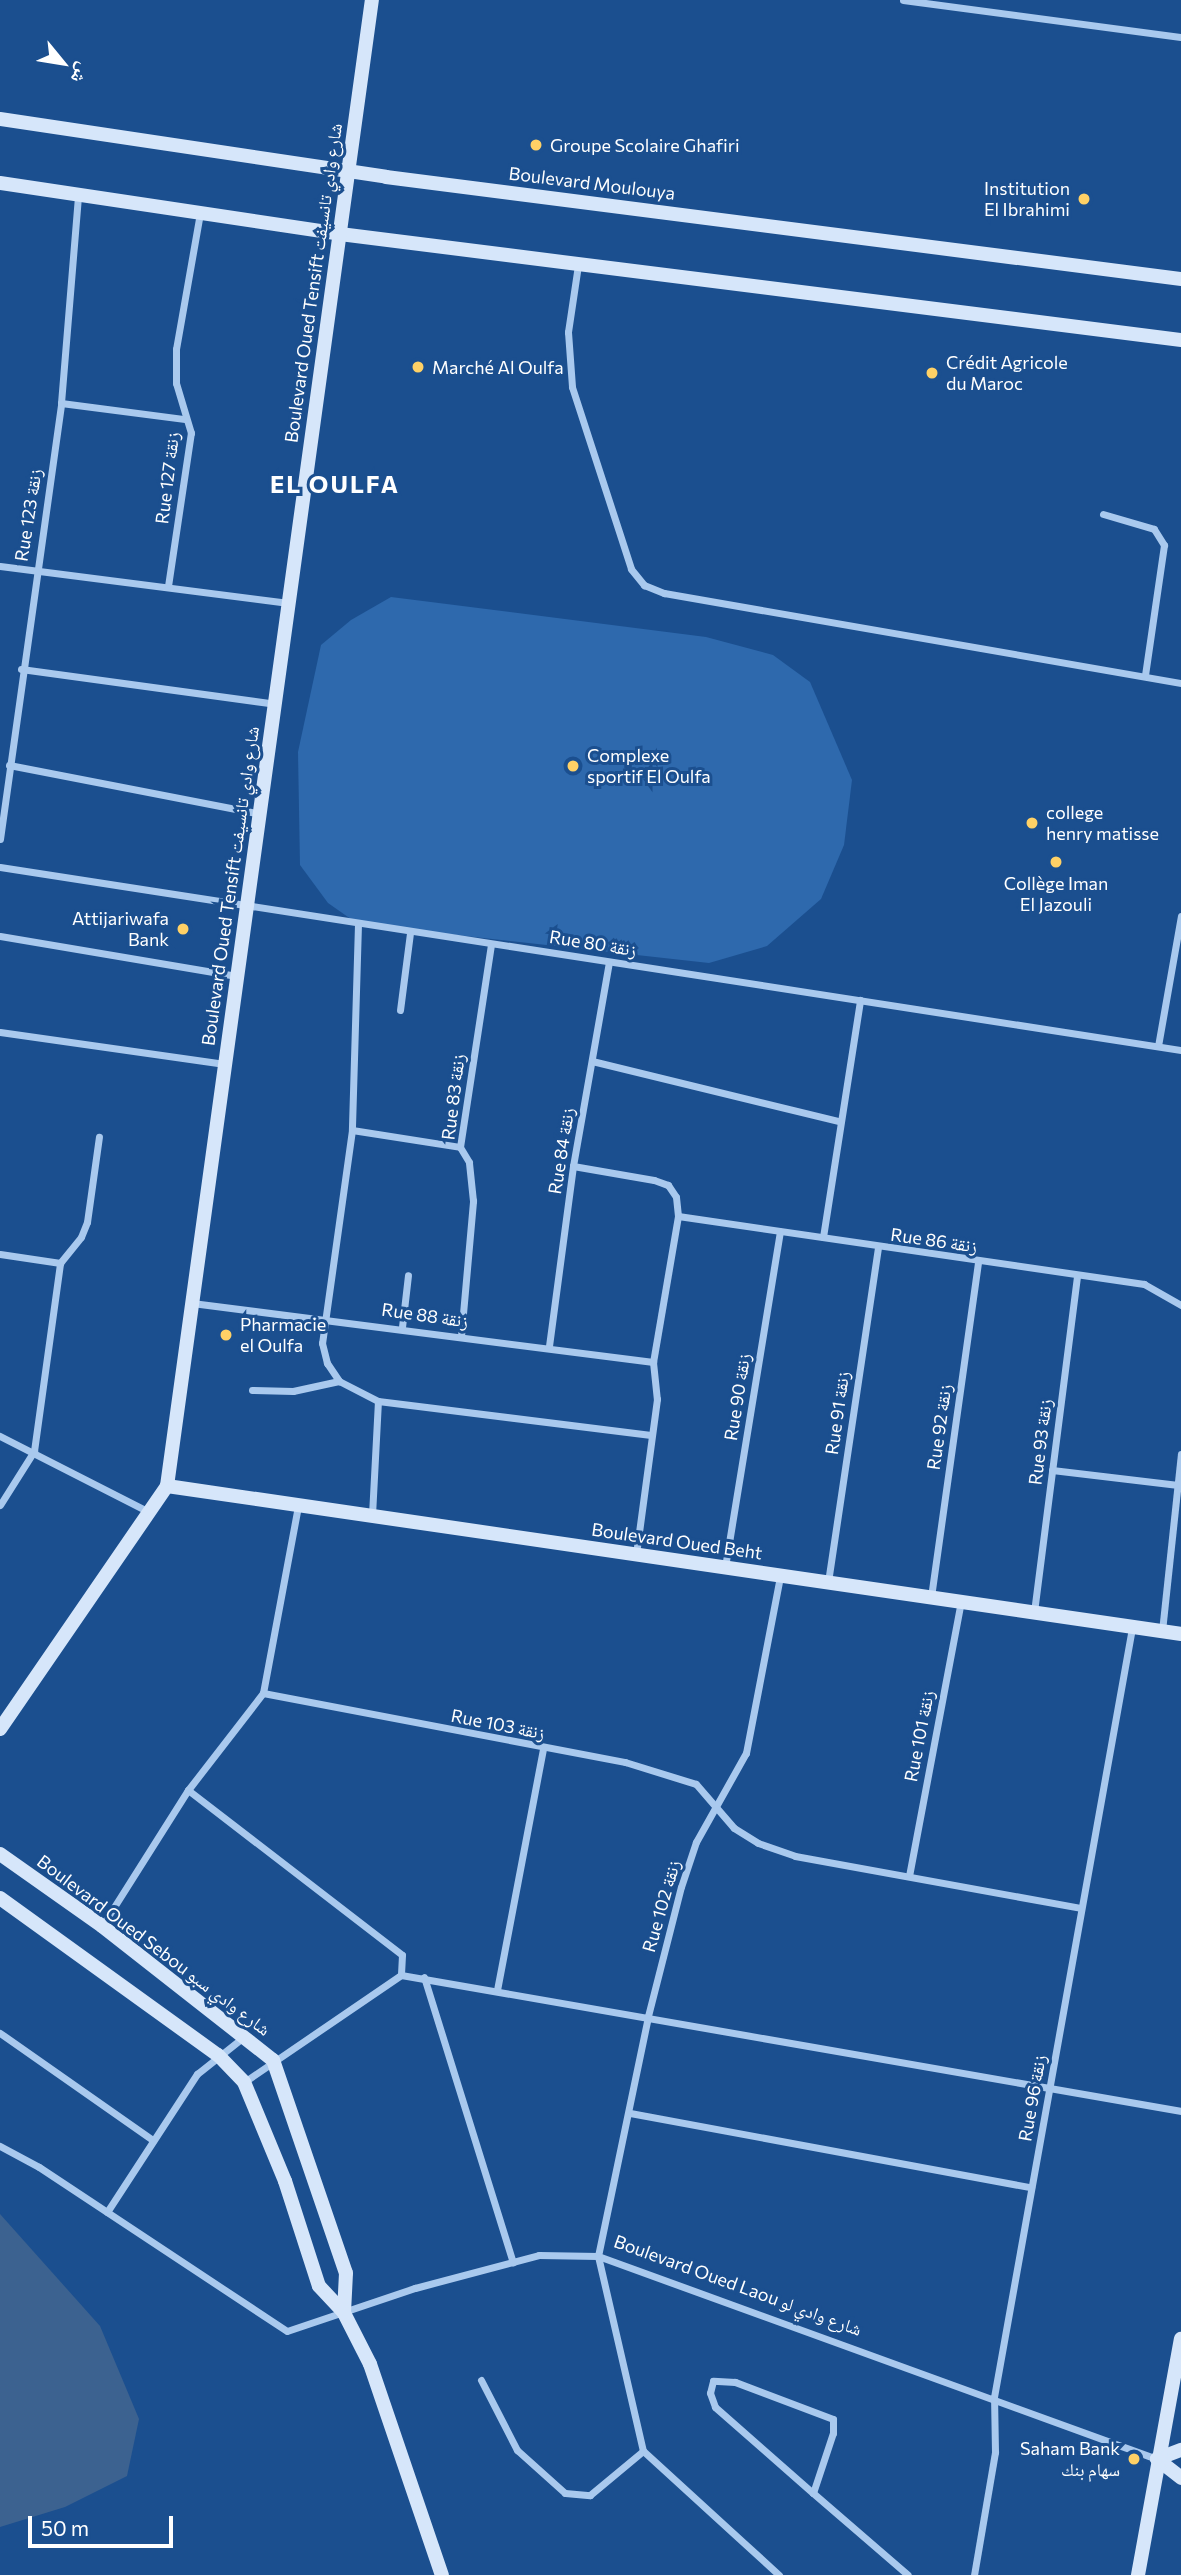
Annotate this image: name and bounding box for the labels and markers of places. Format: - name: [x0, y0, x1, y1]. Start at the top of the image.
- place label: Groupe Scolaire Ghafiri: [550, 134, 740, 156]
- marker: Groupe Scolaire Ghafiri: [528, 137, 544, 153]
- place label: Institution El Ibrahimi: [984, 178, 1070, 220]
- marker: Institution El Ibrahimi: [1076, 191, 1092, 207]
- place label: Crédit Agricole du Maroc: [946, 352, 1068, 394]
- place label: Marché Al Oulfa: [432, 356, 564, 378]
- marker: Marché Al Oulfa: [410, 359, 426, 375]
- marker: Crédit Agricole du Maroc: [924, 365, 940, 381]
- place label: Complexe sportif El Oulfa: [587, 745, 711, 788]
- marker: Complexe sportif El Oulfa: [565, 758, 581, 774]
- place label: college henry matisse: [1046, 802, 1159, 844]
- marker: college henry matisse: [1024, 815, 1040, 831]
- marker: Collège Iman El Jazouli: [1048, 854, 1064, 870]
- place label: Collège Iman El Jazouli: [1004, 873, 1108, 916]
- place label: Attijariwafa Bank: [72, 908, 169, 950]
- marker: Attijariwafa Bank: [175, 921, 191, 937]
- place label: Pharmacie el Oulfa: [240, 1314, 326, 1356]
- marker: Pharmacie el Oulfa: [218, 1327, 234, 1343]
- place label: Saham Bank سهام بنك: [1020, 2438, 1120, 2480]
- marker: Saham Bank سهام بنك: [1126, 2451, 1142, 2467]

